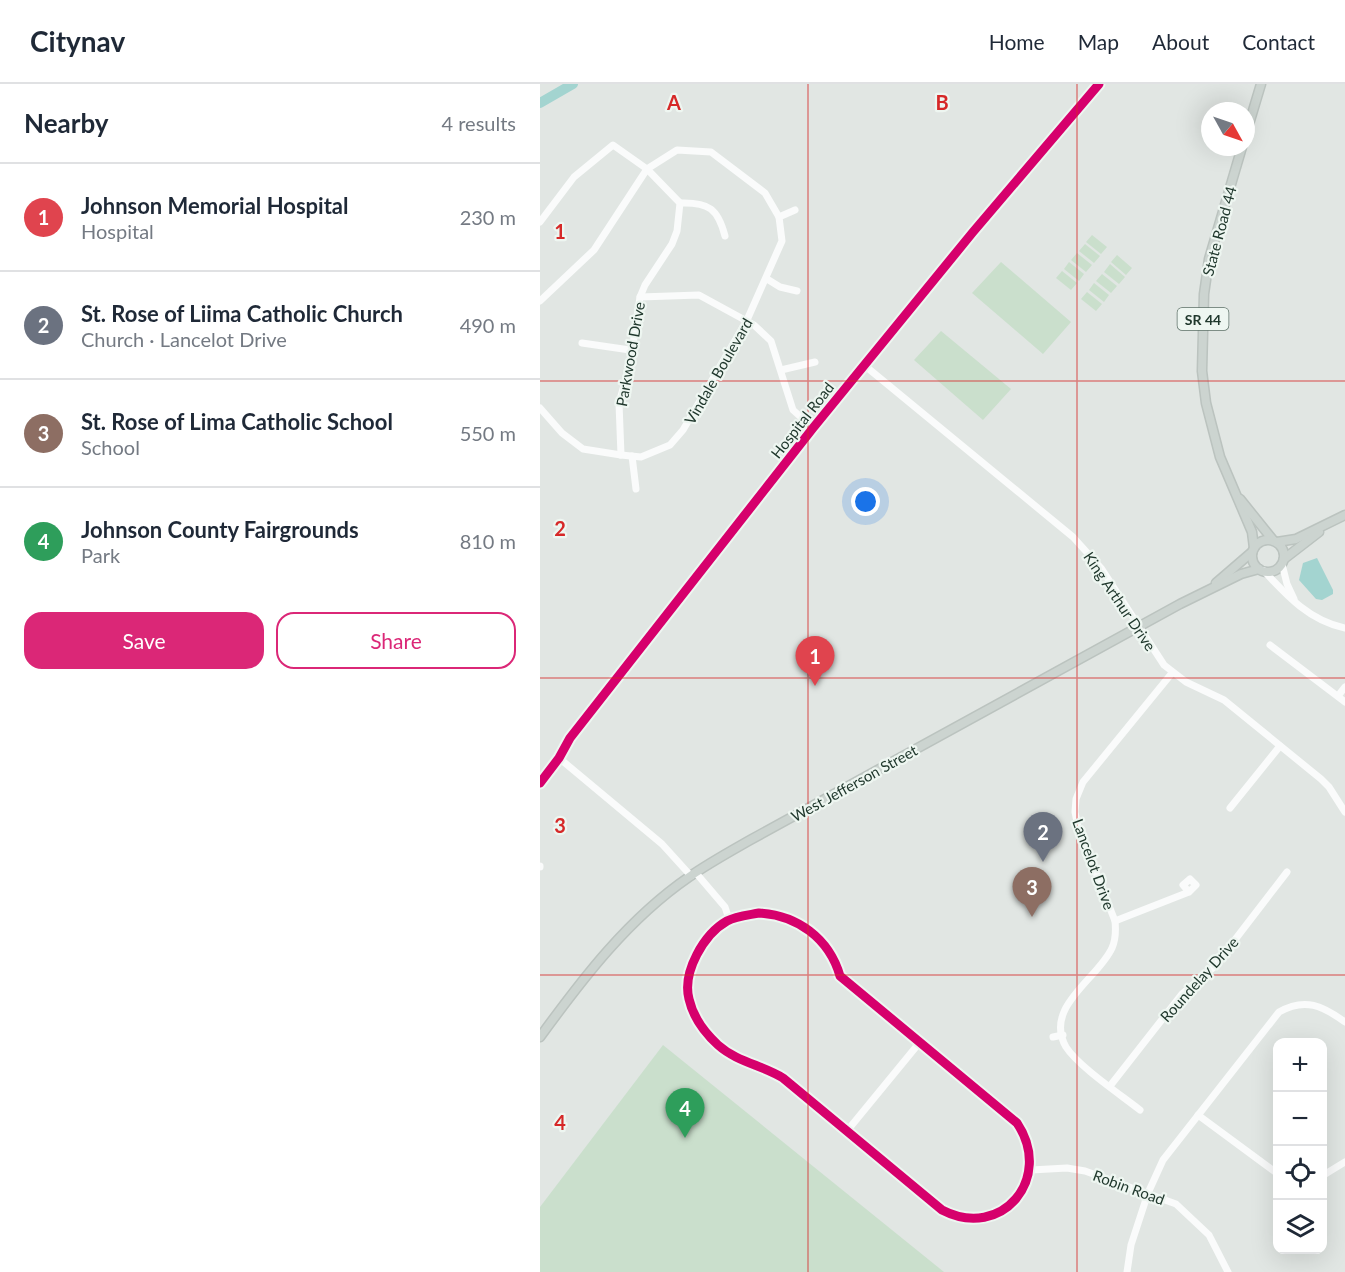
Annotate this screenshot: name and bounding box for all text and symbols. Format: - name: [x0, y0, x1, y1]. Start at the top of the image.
- text: Citynav: [30, 24, 125, 58]
- text: Home: [989, 29, 1045, 54]
- text: Map: [1078, 29, 1119, 54]
- text: About: [1152, 29, 1209, 54]
- text: Contact: [1242, 29, 1315, 54]
- text: A: [666, 90, 681, 114]
- text: B: [935, 90, 949, 114]
- north arrow: [1201, 102, 1255, 156]
- text: Nearby: [24, 107, 109, 139]
- text: 4 results: [441, 111, 516, 135]
- street label: State Road 44: [1198, 184, 1240, 278]
- text: Johnson Memorial Hospital: [81, 192, 348, 219]
- text: 1: [38, 205, 49, 229]
- text: 230 m: [460, 205, 516, 229]
- text: Hospital: [81, 219, 154, 243]
- text: 1: [554, 219, 566, 243]
- text: St. Rose of Liima Catholic Church: [81, 300, 403, 327]
- street label: Parkwood Drive: [612, 300, 648, 408]
- road number: SR 44: [1178, 308, 1228, 330]
- text: 2: [38, 313, 49, 337]
- text: 490 m: [460, 313, 516, 337]
- street label: Vindale Boulevard: [680, 315, 756, 427]
- text: Church · Lancelot Drive: [81, 327, 287, 351]
- street label: Hospital Road: [767, 378, 837, 462]
- text: St. Rose of Lima Catholic School: [81, 408, 393, 435]
- text: 3: [38, 421, 49, 445]
- text: 550 m: [460, 421, 516, 445]
- text: School: [81, 435, 140, 459]
- your location: [851, 487, 880, 516]
- text: Johnson County Fairgrounds: [81, 516, 359, 543]
- text: 2: [554, 516, 566, 540]
- text: 4: [38, 529, 49, 553]
- text: 810 m: [460, 529, 516, 553]
- text: Park: [81, 543, 120, 567]
- street label: King Arthur Drive: [1080, 548, 1160, 654]
- button: Save: [24, 612, 264, 669]
- button: Share: [276, 612, 516, 669]
- pin: 1: [796, 636, 834, 686]
- street label: West Jefferson Street: [788, 741, 921, 825]
- pin: 2: [1024, 812, 1062, 862]
- text: 3: [554, 813, 566, 837]
- street label: Lancelot Drive: [1069, 816, 1119, 912]
- pin: 3: [1012, 868, 1052, 917]
- street label: Roundelay Drive: [1156, 933, 1242, 1025]
- map controls: [1273, 1038, 1327, 1254]
- button: +: [1273, 1038, 1327, 1092]
- pin: 4: [666, 1088, 704, 1138]
- button: −: [1273, 1092, 1327, 1146]
- text: 4: [554, 1110, 566, 1134]
- button: locate: [1273, 1146, 1327, 1200]
- street label: Robin Road: [1091, 1166, 1167, 1208]
- button: layers: [1273, 1200, 1327, 1254]

